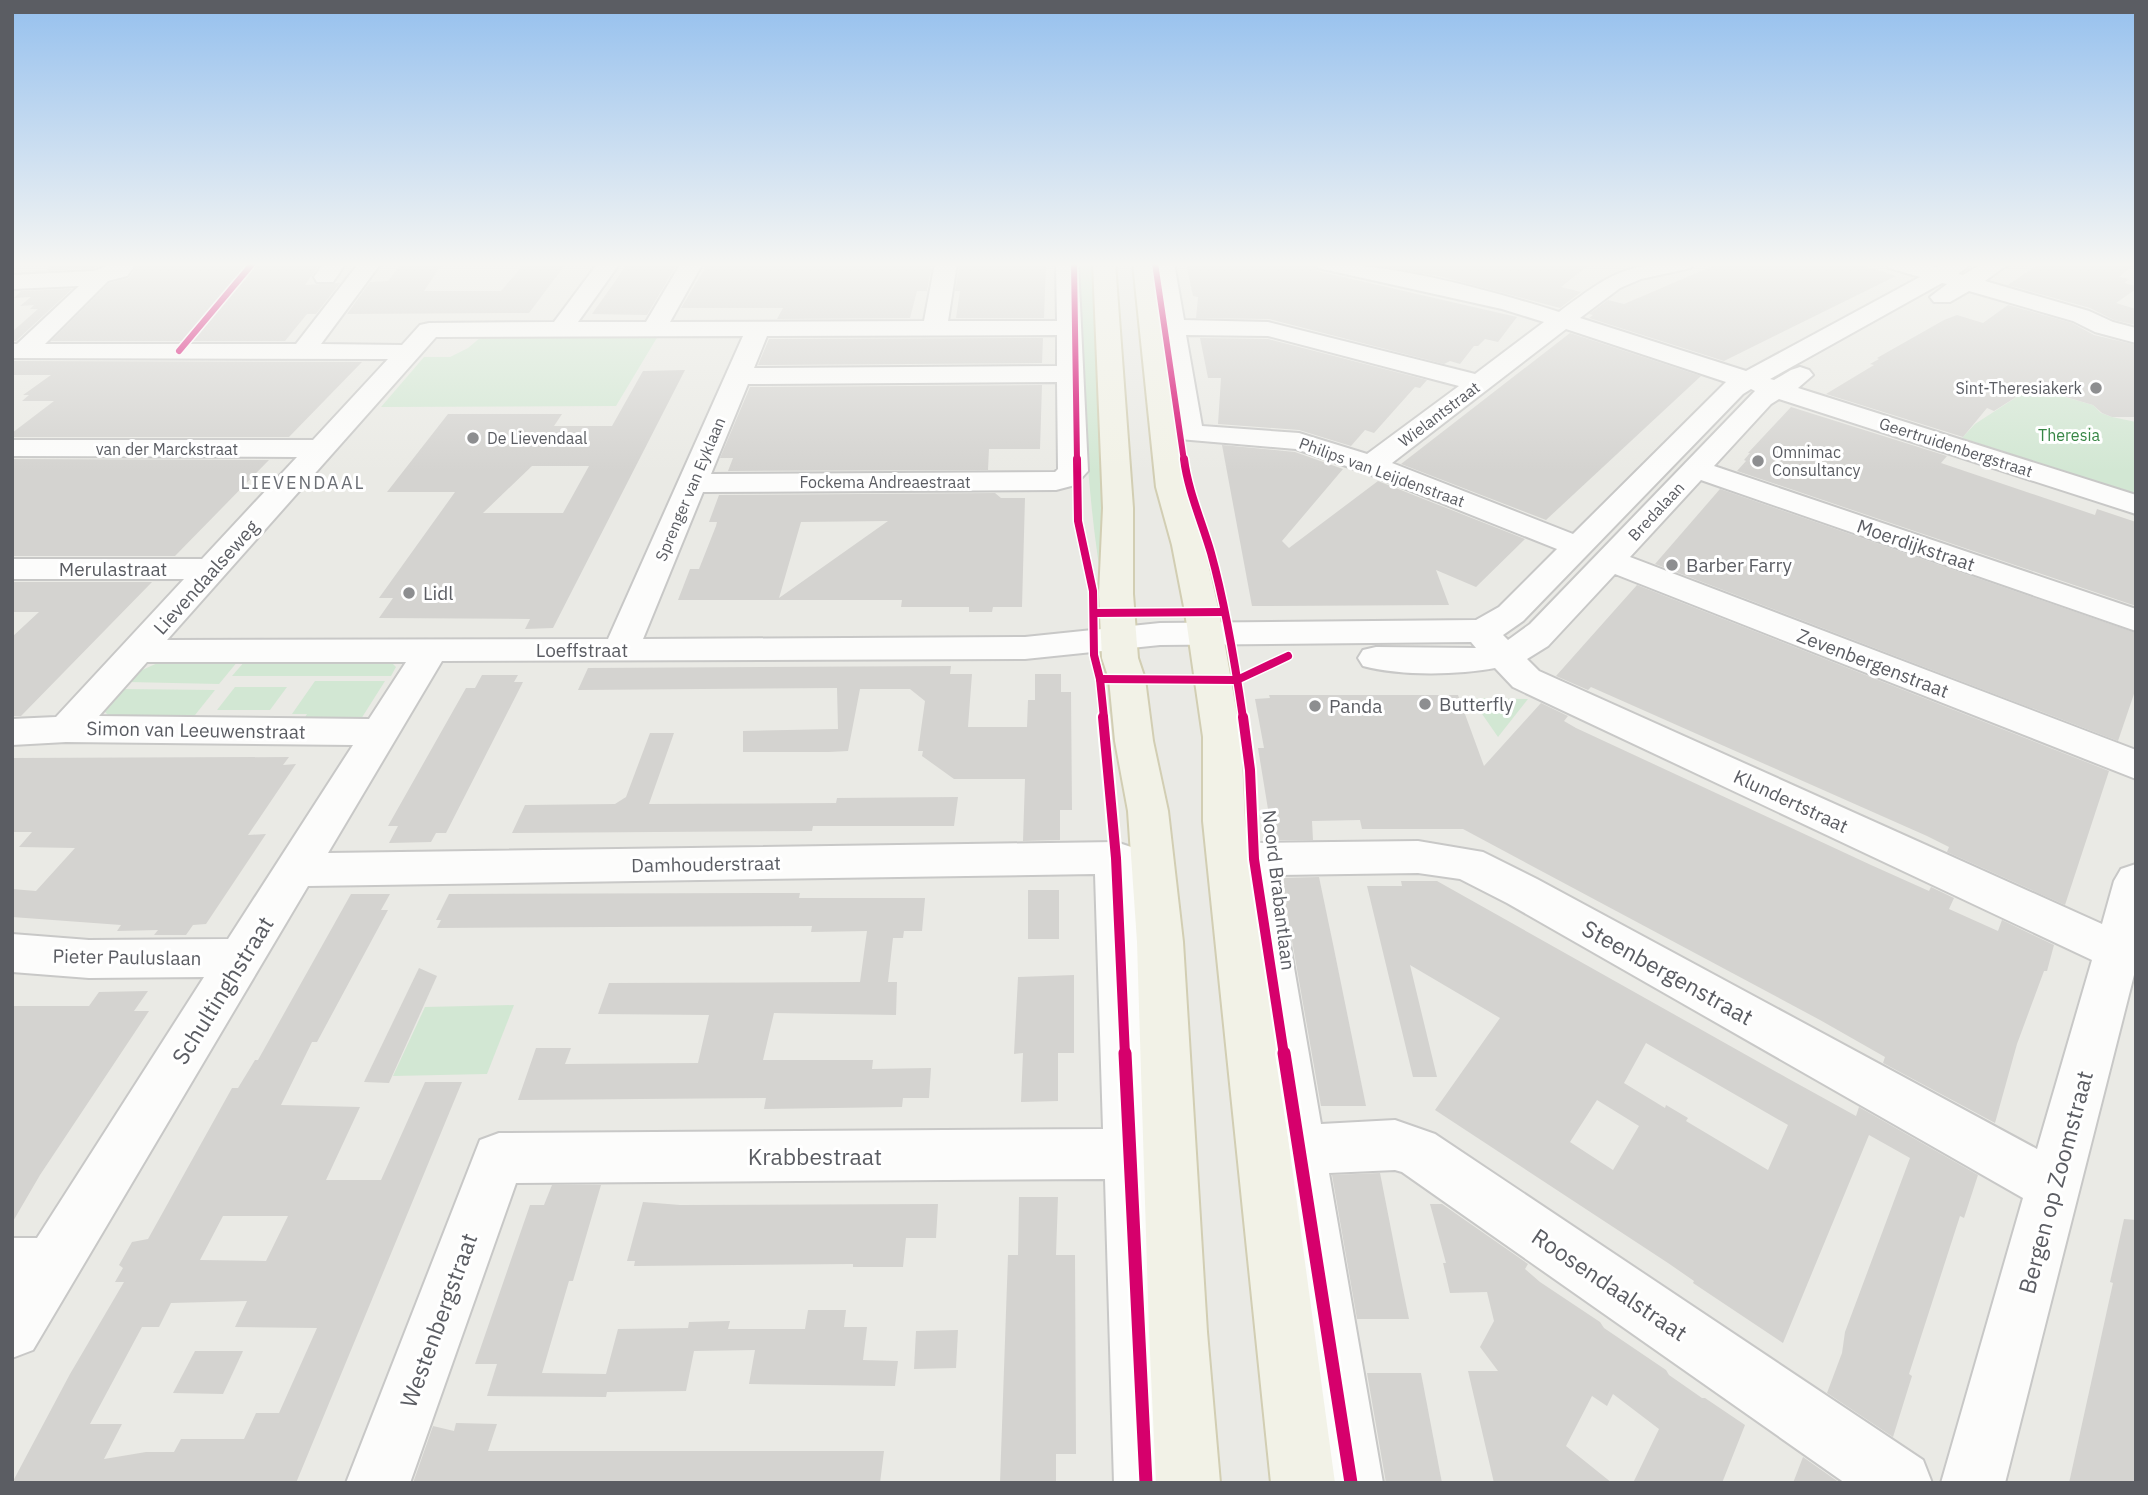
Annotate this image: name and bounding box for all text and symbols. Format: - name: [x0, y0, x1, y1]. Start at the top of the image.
- street label: Wielantstraat: [1394, 377, 1484, 451]
- place label: Sint-Theresiakerk: [1956, 378, 2083, 398]
- marker: Sint-Theresiakerk: [2088, 380, 2104, 396]
- street label: Geertruidenbergstraat: [1877, 413, 2035, 481]
- street label: Sprenger van Eyklaan: [651, 414, 729, 564]
- park label: Theresia: [2038, 425, 2100, 445]
- place label: De Lievendaal: [487, 428, 587, 448]
- marker: De Lievendaal: [465, 430, 481, 446]
- street label: Philips van Leijdenstraat: [1296, 433, 1468, 511]
- street label: van der Marckstraat: [96, 439, 238, 459]
- place label: Omnimac Consultancy: [1772, 442, 1860, 480]
- marker: Omnimac Consultancy: [1750, 453, 1766, 469]
- district label: LIEVENDAAL: [241, 471, 365, 494]
- street label: Fockema Andreaestraat: [799, 472, 971, 492]
- street label: Bredalaan: [1624, 477, 1688, 545]
- street label: Moerdijkstraat: [1854, 514, 1978, 576]
- street label: Lievendaalseweg: [148, 515, 264, 639]
- place label: Barber Farry: [1686, 553, 1793, 577]
- street label: Merulastraat: [59, 557, 167, 581]
- marker: Barber Farry: [1664, 557, 1680, 573]
- place label: Lidl: [423, 581, 453, 605]
- marker: Lidl: [401, 585, 417, 601]
- street label: Zevenbergenstraat: [1794, 623, 1952, 703]
- street label: Loeffstraat: [536, 638, 628, 662]
- place label: Butterfly: [1439, 692, 1514, 716]
- place label: Panda: [1329, 694, 1382, 718]
- marker: Butterfly: [1417, 696, 1433, 712]
- marker: Panda: [1307, 698, 1323, 714]
- street label: Simon van Leeuwenstraat: [86, 716, 306, 744]
- street label: Klundertstraat: [1730, 764, 1852, 838]
- street label: Noord Brabantlaan: [1257, 808, 1301, 972]
- street label: Damhouderstraat: [631, 851, 781, 877]
- street label: Schultinghstraat: [164, 910, 280, 1070]
- street label: Steenbergenstraat: [1577, 912, 1759, 1032]
- street label: Pieter Pauluslaan: [52, 944, 202, 970]
- street label: Bergen op Zoomstraat: [2011, 1067, 2099, 1297]
- street label: Krabbestraat: [748, 1141, 882, 1171]
- street label: Roosendaalstraat: [1526, 1221, 1694, 1347]
- street label: Westenbergstraat: [393, 1229, 483, 1411]

